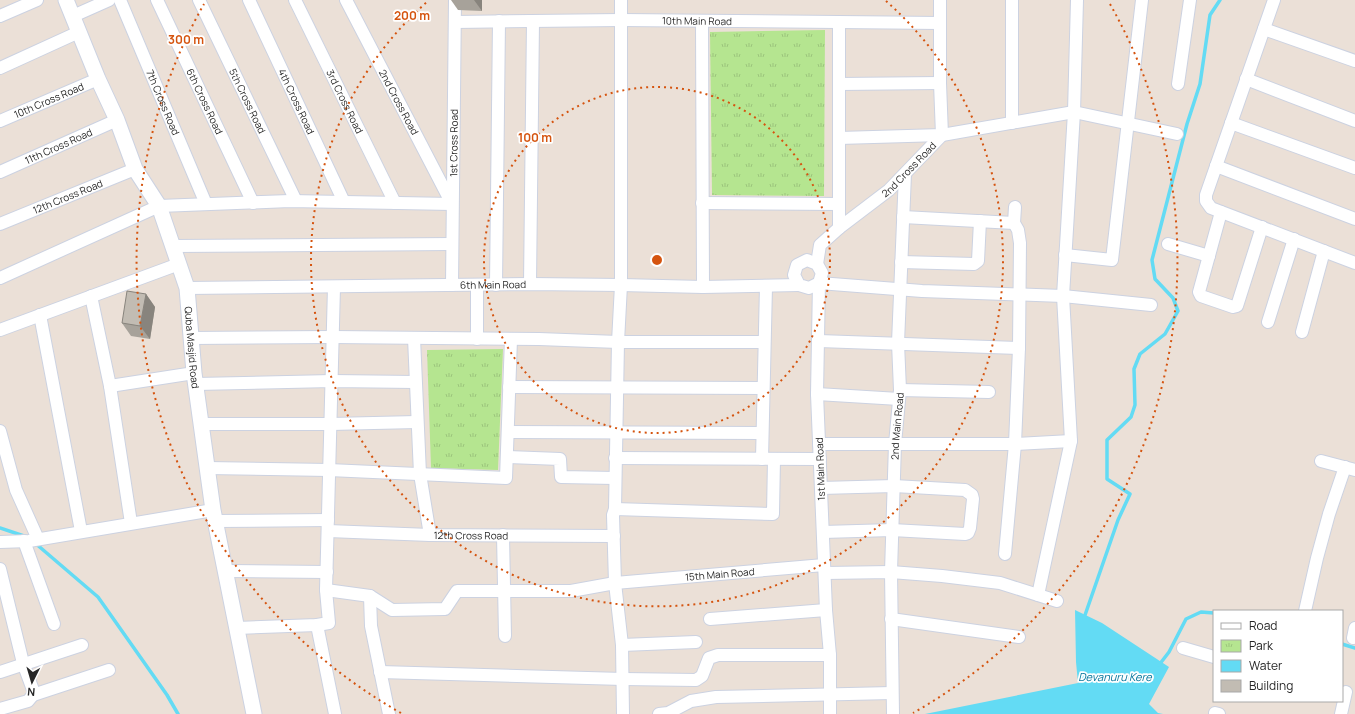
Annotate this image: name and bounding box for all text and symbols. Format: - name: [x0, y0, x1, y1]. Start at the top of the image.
- text: 200 m: [394, 7, 430, 24]
- street label: 10th Main Road: [662, 13, 732, 28]
- text: 300 m: [168, 31, 204, 48]
- street label: 6th Cross Road: [183, 66, 226, 136]
- street label: 5th Cross Road: [226, 66, 269, 136]
- street label: 4th Cross Road: [275, 66, 318, 136]
- street label: 7th Cross Road: [143, 67, 183, 137]
- street label: 3rd Cross Road: [323, 67, 367, 136]
- street label: 2nd Cross Road: [376, 67, 422, 137]
- street label: 10th Cross Road: [12, 79, 86, 121]
- street label: 1st Cross Road: [446, 109, 461, 177]
- street label: 11th Cross Road: [22, 125, 95, 167]
- text: 100 m: [518, 129, 552, 146]
- street label: 2nd Cross Road: [879, 139, 939, 200]
- street label: 12th Cross Road: [31, 176, 105, 217]
- centre of rings: [650, 253, 664, 267]
- street label: 6th Main Road: [460, 277, 526, 292]
- street label: Quba Masjid Road: [182, 306, 203, 389]
- street label: 2nd Main Road: [888, 392, 907, 460]
- street label: 1st Main Road: [812, 437, 828, 501]
- street label: 12th Cross Road: [434, 528, 508, 542]
- street label: 15th Main Road: [684, 564, 755, 584]
- legend: [1213, 610, 1343, 702]
- text: Road: [1249, 617, 1277, 634]
- text: Park: [1249, 637, 1274, 654]
- text: Water: [1249, 657, 1283, 674]
- north arrow: [12, 662, 52, 702]
- water label: Devanuru Kere: [1078, 669, 1152, 684]
- text: Building: [1249, 677, 1293, 694]
- text: N: [26, 685, 36, 700]

